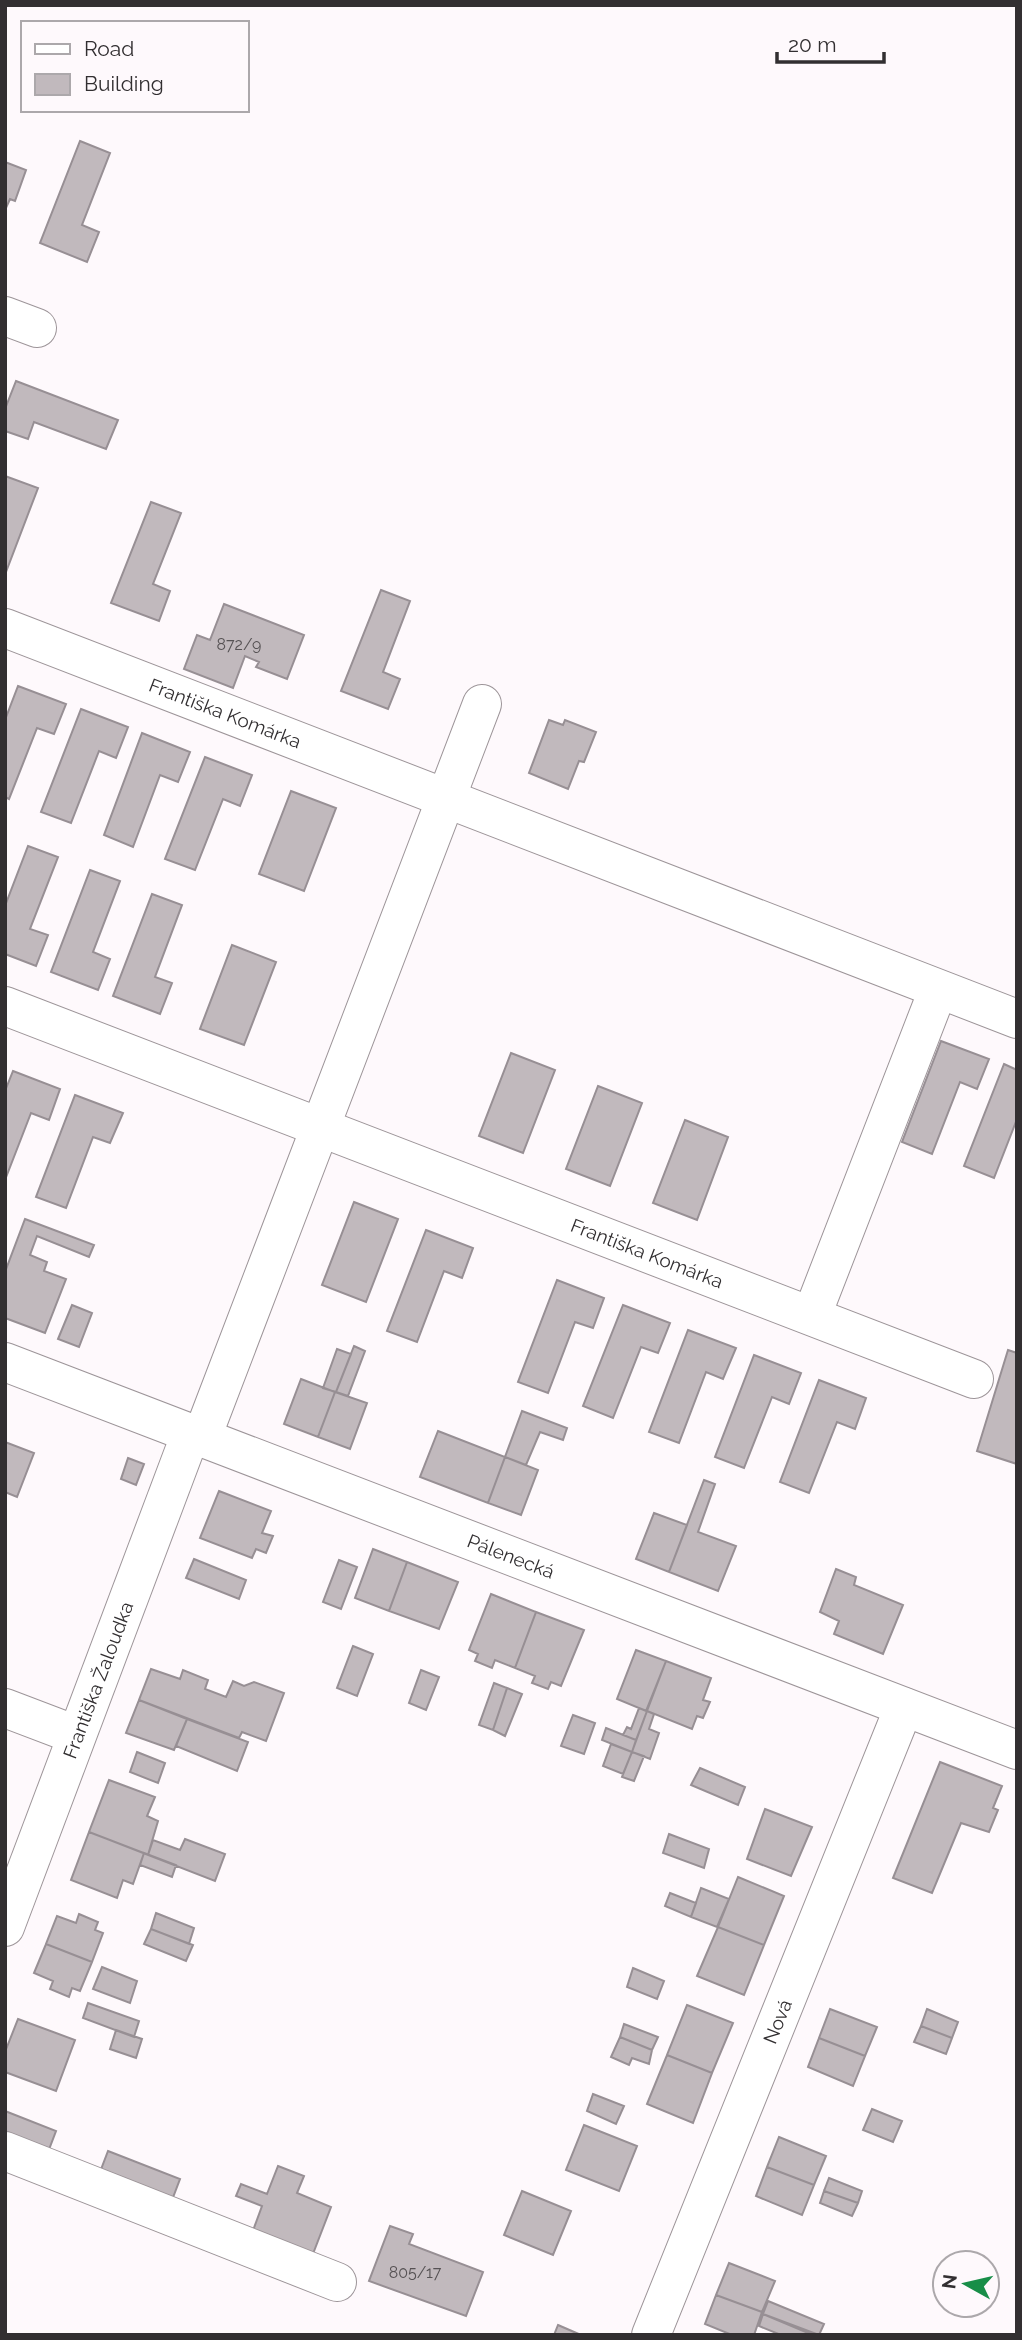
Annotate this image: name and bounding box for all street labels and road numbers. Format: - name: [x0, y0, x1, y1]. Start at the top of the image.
- street label: Františka Komárka: [146, 674, 304, 752]
- street label: Františka Komárka: [568, 1214, 726, 1292]
- street label: Pálenecká: [464, 1529, 558, 1583]
- street label: Františka Žaloudka: [59, 1599, 138, 1761]
- street label: Nová: [759, 1996, 796, 2047]

